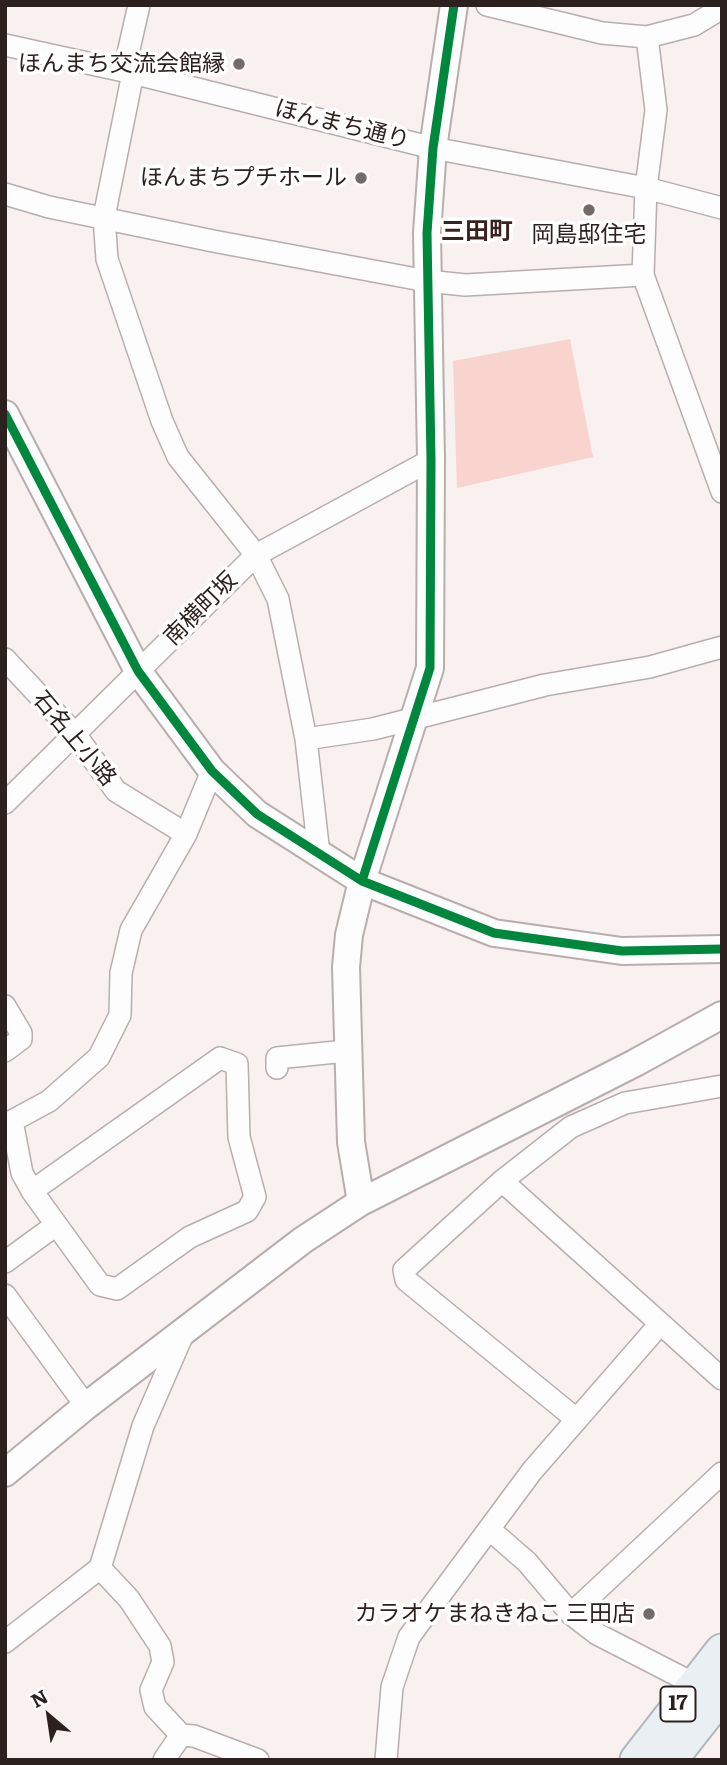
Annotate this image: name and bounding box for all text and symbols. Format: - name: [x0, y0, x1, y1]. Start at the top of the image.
- place label: ほんまち交流会館縁: [18, 50, 225, 78]
- marker: ほんまち交流会館縁: [231, 56, 247, 72]
- street label: ほんまち通り: [272, 95, 412, 155]
- place label: ほんまちプチホール: [140, 164, 347, 192]
- marker: ほんまちプチホール: [353, 170, 369, 186]
- marker: 岡島邸住宅: [581, 202, 597, 218]
- district label: 三田町: [441, 218, 513, 246]
- place label: 岡島邸住宅: [532, 221, 646, 249]
- street label: 南横町坂: [159, 567, 243, 651]
- street label: 石名上小路: [26, 686, 122, 792]
- place label: カラオケまねきねこ 三田店: [354, 1600, 635, 1628]
- marker: カラオケまねきねこ 三田店: [641, 1606, 657, 1622]
- north arrow: [14, 1681, 84, 1751]
- text: N: [25, 1682, 53, 1714]
- road number: 17: [660, 1686, 696, 1722]

